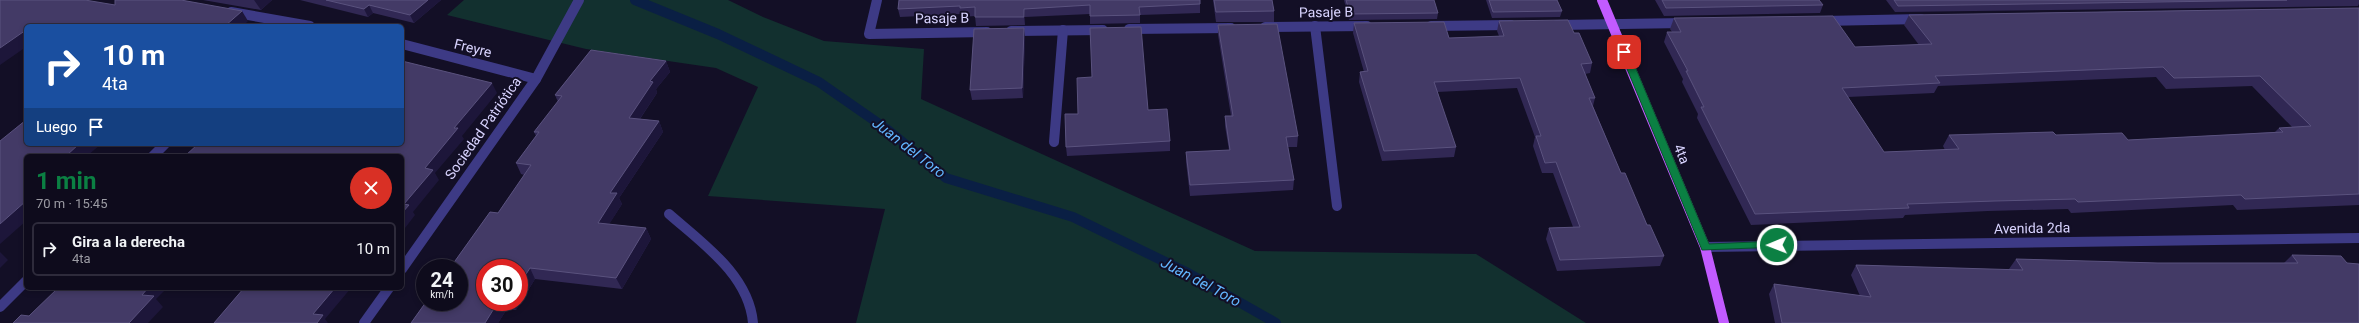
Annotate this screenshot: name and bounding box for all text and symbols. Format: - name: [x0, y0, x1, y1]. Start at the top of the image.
- street label: Pasaje B: [1299, 4, 1353, 20]
- street label: Pasaje B: [915, 10, 969, 26]
- pin: [1607, 35, 1641, 69]
- street label: Freyre: [453, 36, 493, 60]
- text: 10 m: [102, 39, 165, 72]
- icon: right: [36, 40, 88, 92]
- icon: arrive: [1613, 41, 1635, 63]
- text: 4ta: [102, 73, 128, 94]
- street label: Sociedad Patriótica: [442, 74, 524, 182]
- water label: Juan del Toro: [869, 114, 949, 182]
- icon: arrive: [85, 116, 107, 138]
- text: Luego: [36, 118, 77, 136]
- street label: 4ta: [1671, 142, 1693, 166]
- text: 1 min: [36, 167, 96, 195]
- button: close: [350, 167, 392, 209]
- text: 70 m · 15:45: [36, 196, 107, 211]
- street label: Avenida 2da: [1994, 219, 2070, 237]
- position arrow: [1756, 224, 1798, 266]
- text: Gira a la derecha: [72, 233, 185, 251]
- icon: right: [38, 238, 60, 260]
- text: 10 m: [356, 240, 390, 258]
- text: 4ta: [72, 251, 91, 266]
- water label: Juan del Toro: [1158, 253, 1244, 311]
- speed limit sign: 30: [476, 259, 528, 311]
- text: 24: [431, 268, 453, 292]
- text: km/h: [430, 289, 454, 300]

